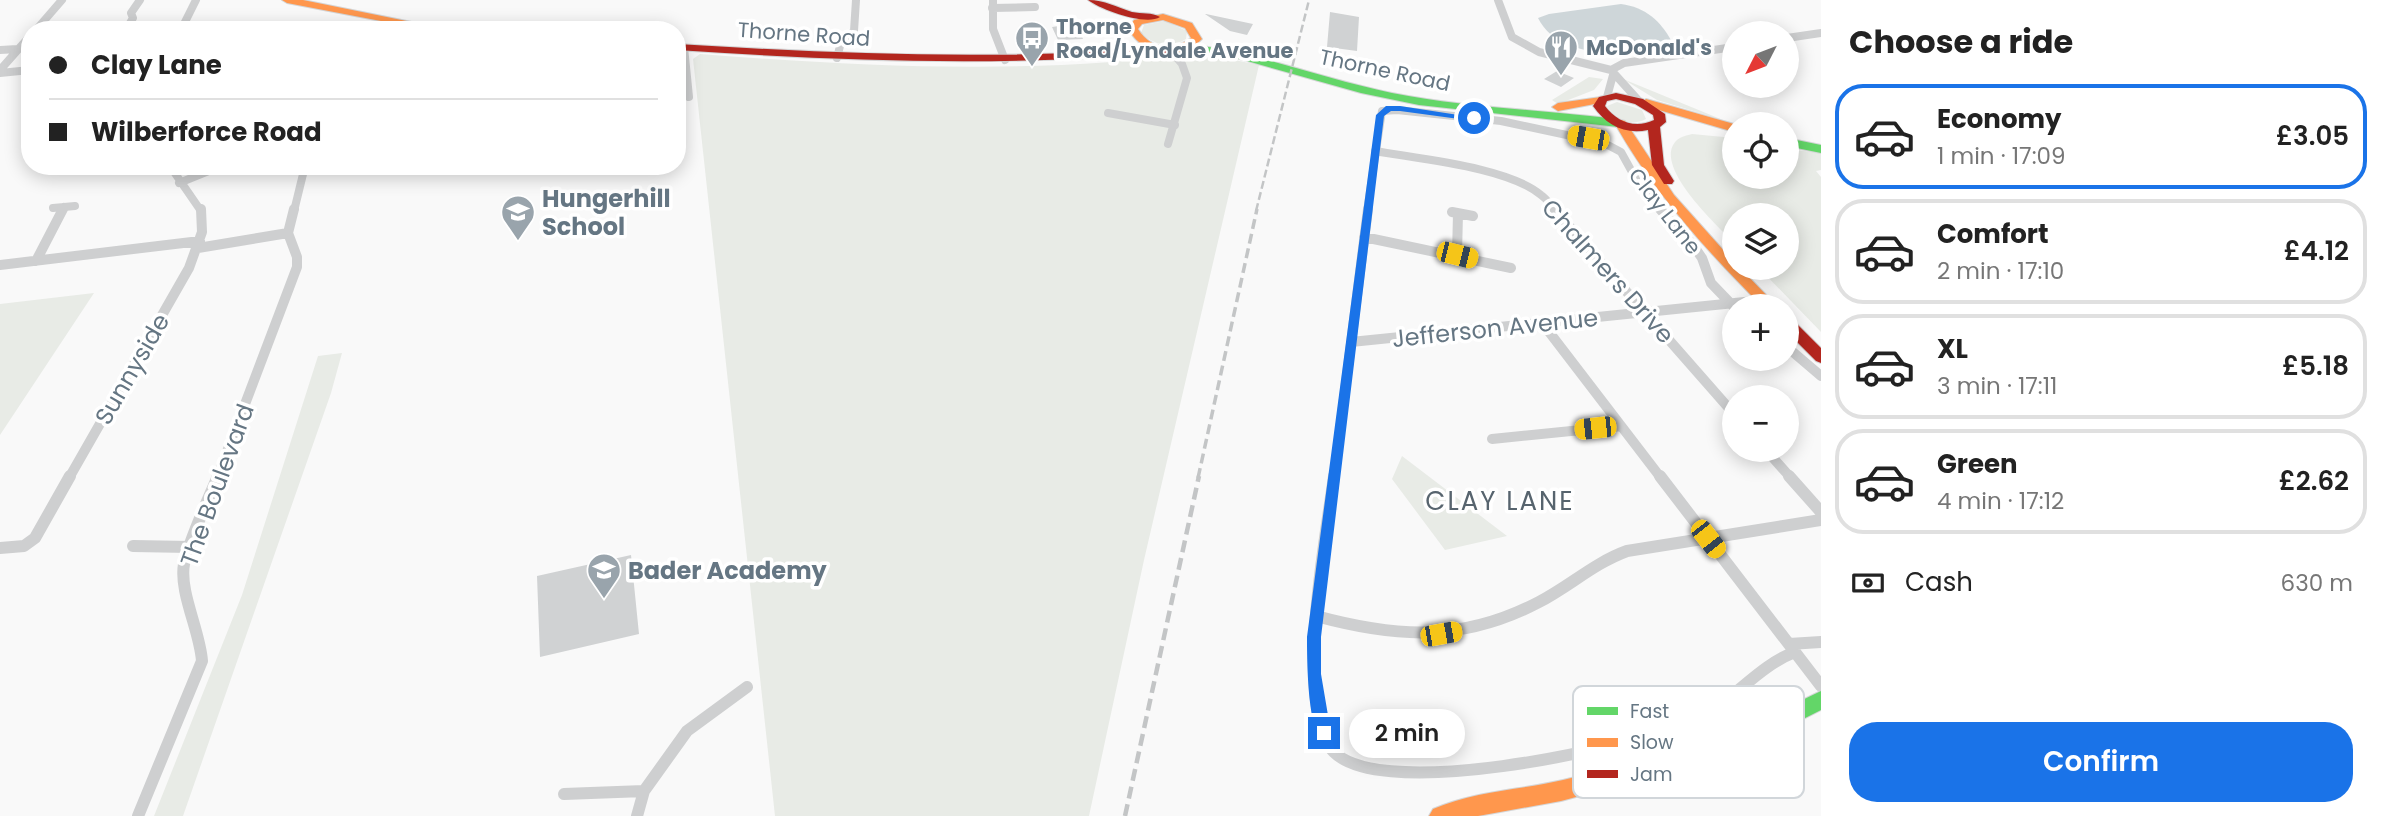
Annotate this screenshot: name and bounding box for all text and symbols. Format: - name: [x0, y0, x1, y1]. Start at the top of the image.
- place label: Thorne Road/Lyndale Avenue: [1056, 12, 1294, 65]
- street label: Thorne Road: [737, 15, 871, 53]
- bus stop icon: Thorne Road/Lyndale Avenue: [1013, 19, 1051, 68]
- text: Choose a ride: [1849, 19, 2073, 64]
- north arrow: [1722, 21, 1799, 98]
- map controls: [1722, 21, 1799, 462]
- restaurant icon: McDonald's: [1542, 28, 1580, 77]
- place label: McDonald's: [1586, 33, 1712, 62]
- street label: Thorne Road: [1317, 42, 1453, 98]
- text: Clay Lane: [91, 47, 222, 83]
- text: Economy: [1937, 101, 2061, 137]
- route start: [1458, 102, 1490, 134]
- icon: car: [1853, 105, 1916, 168]
- button: locate: [1722, 112, 1799, 189]
- text: Wilberforce Road: [91, 114, 322, 150]
- text: £3.05: [2276, 118, 2349, 154]
- car: [1566, 124, 1611, 152]
- text: 1 min · 17:09: [1937, 140, 2065, 172]
- street label: Clay Lane: [1622, 162, 1708, 260]
- place label: Hungerhill School: [542, 182, 671, 243]
- street label: Chalmers Drive: [1534, 192, 1682, 350]
- school or university icon: Hungerhill School: [499, 193, 537, 242]
- button: layers: [1722, 203, 1799, 280]
- text: Comfort: [1937, 216, 2049, 252]
- icon: car: [1853, 220, 1916, 283]
- text: £4.12: [2284, 233, 2349, 269]
- car: [1435, 240, 1480, 270]
- text: 2 min · 17:10: [1937, 255, 2064, 287]
- button: +: [1722, 294, 1799, 371]
- street label: Jefferson Avenue: [1390, 301, 1600, 355]
- street label: Sunnyside: [87, 307, 177, 431]
- text: XL: [1937, 331, 1968, 367]
- icon: car: [1853, 335, 1916, 398]
- text: £5.18: [2282, 348, 2349, 384]
- text: 3 min · 17:11: [1937, 370, 2057, 402]
- button: −: [1722, 385, 1799, 462]
- street label: The Boulevard: [172, 399, 262, 571]
- car: [1574, 415, 1617, 441]
- text: Green: [1937, 446, 2018, 482]
- icon: car: [1853, 450, 1916, 513]
- text: £2.62: [2279, 463, 2349, 499]
- district label: CLAY LANE: [1425, 483, 1575, 519]
- text: 4 min · 17:12: [1937, 485, 2064, 517]
- car: [1687, 516, 1730, 562]
- school or university icon: Bader Academy: [585, 551, 623, 600]
- place label: Bader Academy: [628, 554, 828, 587]
- icon: cash: [1849, 564, 1887, 602]
- text: Cash: [1905, 564, 1973, 600]
- text: 630 m: [2281, 567, 2353, 599]
- car: [1419, 620, 1464, 648]
- legend: [1573, 686, 1804, 798]
- text: Fast: [1630, 698, 1669, 725]
- callout: 2 min: [1348, 708, 1464, 758]
- route end: [1308, 717, 1340, 749]
- text: 2 min: [1375, 717, 1439, 749]
- button: Confirm: [1849, 722, 2353, 802]
- text: Slow: [1630, 729, 1674, 756]
- text: Jam: [1630, 761, 1672, 788]

